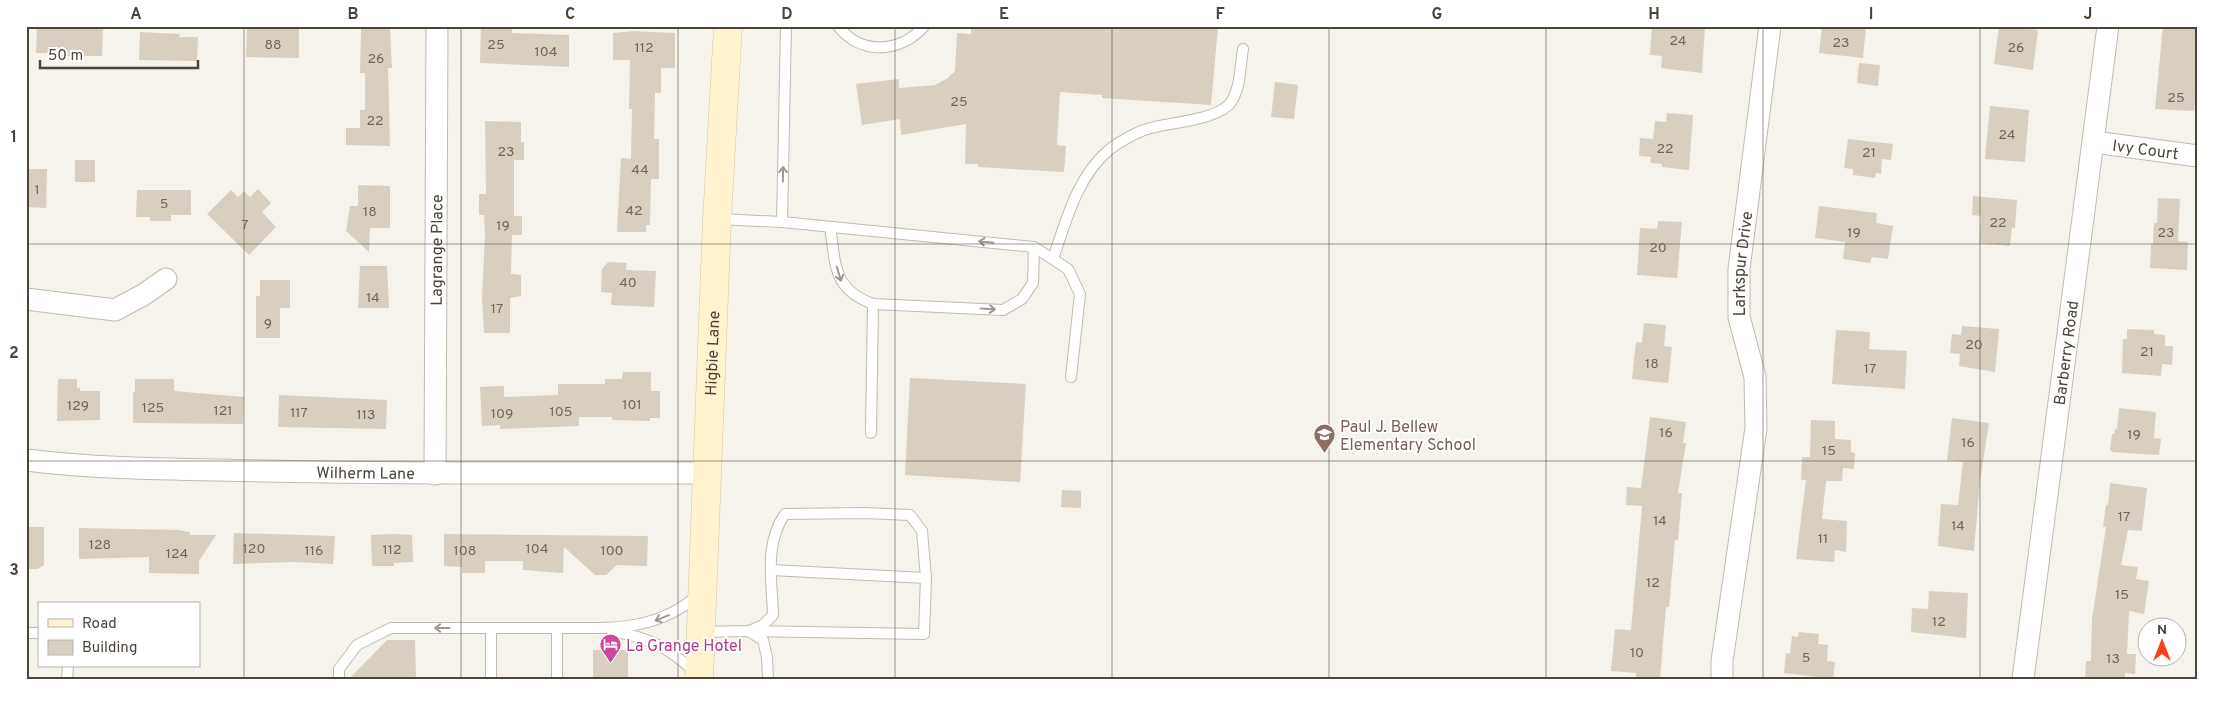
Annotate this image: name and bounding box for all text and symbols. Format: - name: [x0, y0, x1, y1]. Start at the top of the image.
- text: A: [130, 5, 142, 25]
- text: B: [347, 5, 359, 25]
- text: C: [565, 5, 575, 25]
- text: D: [781, 5, 793, 25]
- text: E: [999, 5, 1009, 25]
- text: F: [1215, 5, 1225, 25]
- text: G: [1432, 5, 1442, 25]
- text: H: [1648, 5, 1660, 25]
- text: I: [1869, 5, 1873, 25]
- text: J: [2084, 5, 2092, 25]
- house number: 24: [1669, 33, 1687, 50]
- house number: 23: [1833, 35, 1850, 52]
- house number: 88: [264, 37, 282, 54]
- house number: 25: [487, 37, 505, 54]
- scale bar: [40, 38, 198, 70]
- house number: 112: [634, 40, 654, 57]
- house number: 26: [2008, 40, 2024, 57]
- house number: 104: [535, 44, 557, 61]
- text: 50 m: [48, 47, 83, 66]
- house number: 26: [368, 51, 384, 68]
- house number: 25: [2167, 90, 2185, 107]
- house number: 25: [950, 94, 968, 111]
- house number: 22: [366, 113, 384, 130]
- house number: 24: [1998, 127, 2016, 144]
- text: 1: [11, 128, 17, 148]
- street label: Ivy Court: [2111, 137, 2180, 165]
- house number: 22: [1656, 141, 1674, 158]
- house number: 23: [498, 144, 515, 161]
- house number: 21: [1862, 145, 1876, 162]
- house number: 44: [631, 162, 649, 179]
- one-way arrow: [778, 166, 788, 182]
- house number: 1: [34, 182, 40, 199]
- street label: Lagrange Place: [428, 194, 448, 306]
- house number: 5: [160, 196, 168, 213]
- house number: 42: [625, 203, 643, 220]
- house number: 18: [363, 204, 377, 221]
- street label: Larkspur Drive: [1731, 210, 1758, 316]
- house number: 22: [1989, 215, 2007, 232]
- house number: 7: [241, 217, 249, 234]
- house number: 19: [496, 218, 510, 235]
- house number: 19: [1847, 225, 1861, 242]
- house number: 23: [2158, 225, 2175, 242]
- one-way arrow: [978, 237, 994, 247]
- house number: 20: [1649, 240, 1667, 257]
- one-way arrow: [835, 266, 845, 282]
- house number: 40: [619, 275, 637, 292]
- house number: 14: [366, 290, 380, 307]
- street label: Barberry Road: [2051, 300, 2084, 407]
- house number: 17: [491, 301, 503, 318]
- one-way arrow: [980, 305, 996, 314]
- street label: Higbie Lane: [702, 310, 725, 396]
- house number: 9: [264, 316, 272, 333]
- house number: 20: [1965, 337, 1983, 354]
- text: 2: [9, 344, 19, 364]
- house number: 21: [2140, 344, 2154, 361]
- house number: 18: [1645, 356, 1659, 373]
- house number: 17: [1864, 361, 1876, 378]
- house number: 101: [622, 397, 642, 414]
- house number: 129: [67, 398, 89, 415]
- house number: 125: [142, 400, 164, 417]
- house number: 121: [213, 403, 233, 420]
- house number: 105: [550, 404, 572, 421]
- house number: 117: [290, 405, 308, 422]
- house number: 109: [491, 406, 513, 423]
- house number: 113: [357, 407, 375, 424]
- place label: Paul J. Bellew Elementary School: [1340, 418, 1476, 456]
- school or university icon: Paul J. Bellew Elementary School: [1312, 423, 1336, 454]
- house number: 16: [1659, 425, 1673, 442]
- house number: 19: [2127, 427, 2141, 444]
- house number: 16: [1961, 435, 1975, 452]
- house number: 15: [1822, 443, 1836, 460]
- street label: Wilherm Lane: [316, 464, 415, 485]
- house number: 17: [2118, 509, 2130, 526]
- house number: 14: [1653, 513, 1667, 530]
- house number: 14: [1951, 518, 1965, 535]
- house number: 11: [1818, 531, 1828, 548]
- house number: 128: [89, 537, 111, 554]
- house number: 120: [243, 541, 265, 558]
- house number: 104: [526, 541, 548, 558]
- house number: 112: [382, 542, 402, 559]
- house number: 116: [305, 543, 323, 560]
- house number: 108: [454, 543, 476, 560]
- house number: 100: [600, 543, 624, 560]
- house number: 124: [166, 546, 188, 563]
- text: 3: [9, 561, 19, 581]
- house number: 12: [1646, 575, 1660, 592]
- house number: 15: [2115, 587, 2129, 604]
- legend: [38, 602, 200, 668]
- one-way arrow: [655, 614, 670, 623]
- house number: 12: [1932, 614, 1946, 631]
- text: Road: [82, 615, 117, 634]
- north arrow: [2136, 618, 2186, 668]
- text: N: [2157, 622, 2167, 639]
- one-way arrow: [434, 623, 450, 633]
- hotel icon: La Grange Hotel: [598, 633, 622, 664]
- place label: La Grange Hotel: [626, 637, 742, 657]
- text: Building: [82, 639, 137, 658]
- house number: 10: [1630, 645, 1644, 662]
- house number: 5: [1802, 650, 1810, 667]
- house number: 13: [2106, 651, 2120, 668]

